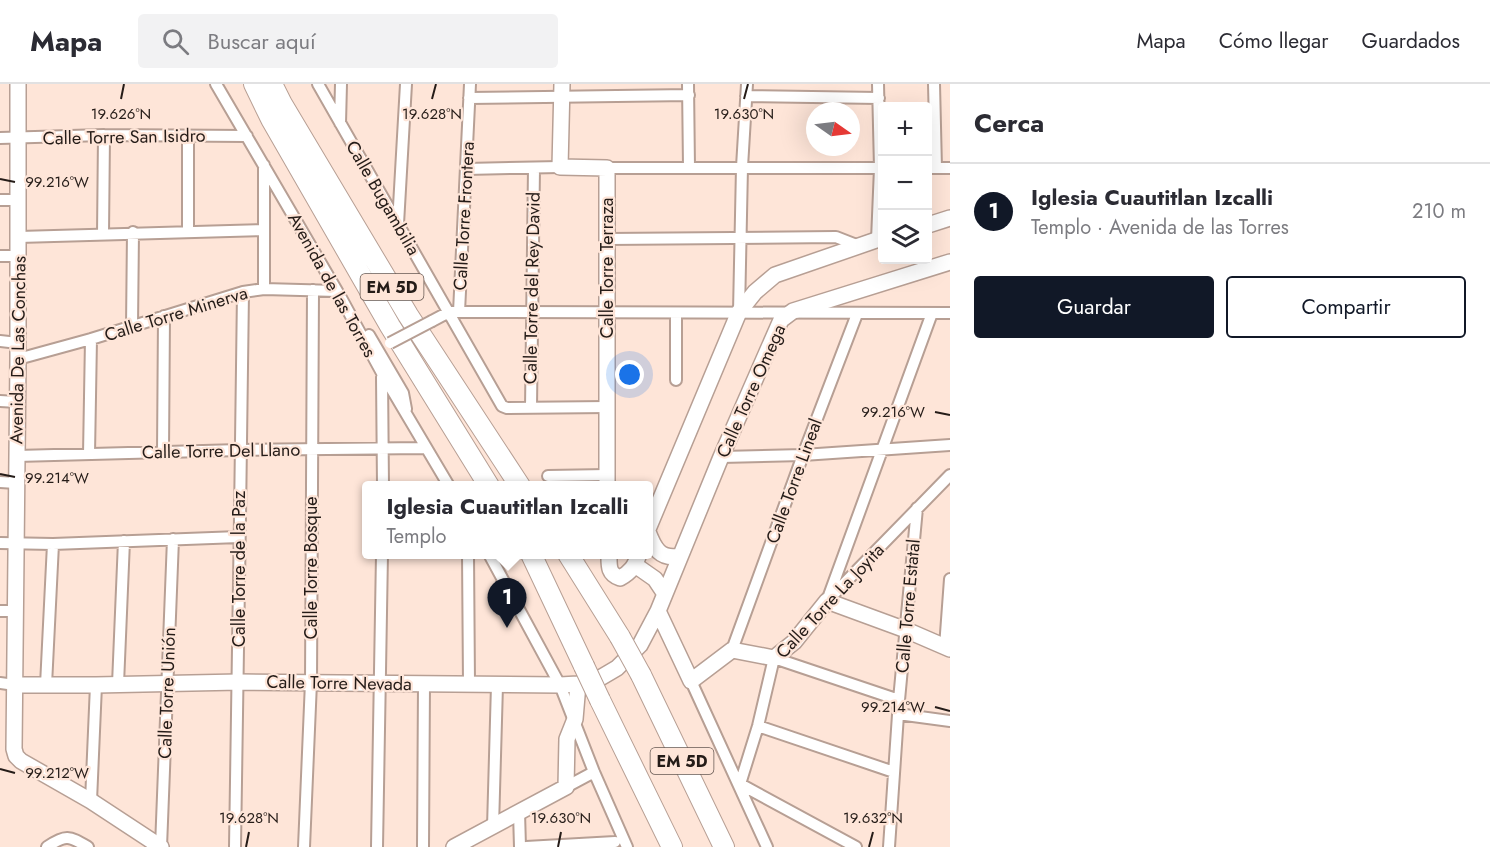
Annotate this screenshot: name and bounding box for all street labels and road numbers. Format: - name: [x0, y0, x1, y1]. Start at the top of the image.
- street label: Calle Torre San Isidro: [42, 123, 206, 151]
- street label: Calle Bugambilia: [340, 136, 426, 260]
- street label: Calle Torre Frontera: [447, 141, 481, 291]
- street label: Calle Torre del Rey David: [517, 192, 547, 384]
- street label: Calle Torre Terraza: [594, 198, 620, 338]
- street label: Avenida de las Torres: [281, 208, 383, 362]
- street label: Avenida De Las Conchas: [3, 256, 33, 444]
- road number: EM 5D: [360, 274, 424, 300]
- street label: Calle Torre Minerva: [101, 280, 251, 348]
- street label: Calle Torre Omega: [710, 320, 792, 462]
- street label: Calle Torre Lineal: [759, 415, 829, 547]
- street label: Calle Torre Del Llano: [142, 437, 301, 465]
- street label: Calle Torre de la Paz: [226, 490, 252, 647]
- street label: Calle Torre Bosque: [298, 496, 324, 640]
- street label: Calle Torre La Joyita: [770, 538, 890, 664]
- street label: Calle Torre Estatal: [889, 538, 927, 674]
- street label: Calle Torre Unión: [152, 627, 182, 759]
- street label: Calle Torre Nevada: [266, 669, 412, 697]
- road number: EM 5D: [650, 748, 714, 774]

